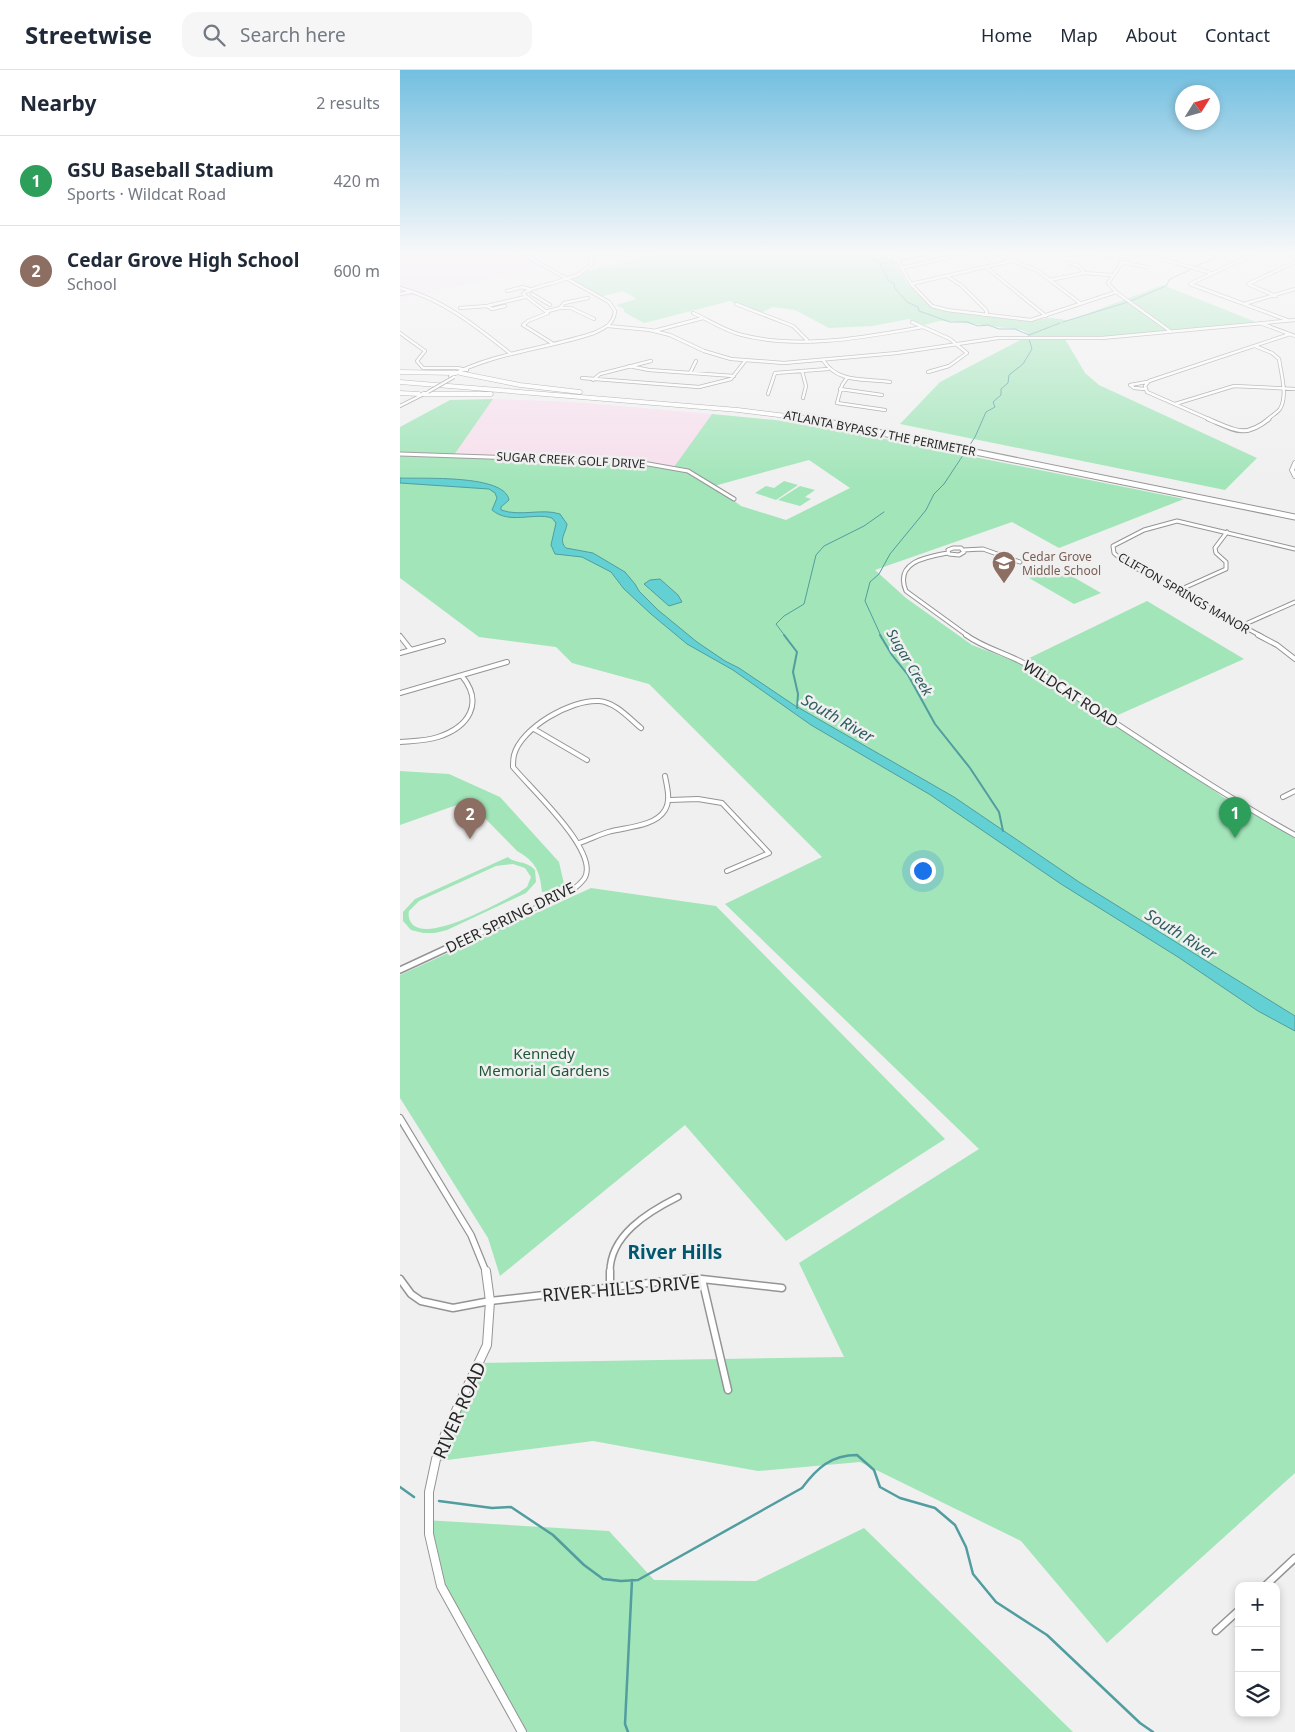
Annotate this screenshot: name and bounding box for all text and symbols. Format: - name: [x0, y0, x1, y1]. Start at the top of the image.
- search box: [182, 12, 532, 57]
- text: Streetwise: [25, 18, 152, 51]
- icon: search: [200, 21, 228, 49]
- text: Search here: [240, 22, 346, 48]
- text: Home: [981, 23, 1032, 47]
- text: Map: [1060, 23, 1098, 47]
- text: About: [1126, 23, 1177, 47]
- text: Contact: [1205, 23, 1270, 47]
- north arrow: [1175, 85, 1220, 130]
- text: Nearby: [20, 89, 96, 117]
- text: 2 results: [316, 92, 380, 114]
- text: GSU Baseball Stadium: [67, 157, 274, 183]
- text: 1: [31, 170, 41, 192]
- text: 420 m: [333, 170, 380, 192]
- text: Sports · Wildcat Road: [67, 183, 226, 205]
- text: Cedar Grove High School: [67, 247, 299, 273]
- text: 2: [31, 260, 41, 282]
- text: 600 m: [333, 260, 380, 282]
- text: School: [67, 273, 117, 295]
- street label: ATLANTA BYPASS / THE PERIMETER: [783, 406, 978, 460]
- street label: SUGAR CREEK GOLF DRIVE: [496, 448, 646, 472]
- place label: Cedar Grove Middle School: [1022, 548, 1101, 579]
- street label: CLIFTON SPRINGS MANOR: [1115, 548, 1254, 638]
- school or university icon: Cedar Grove Middle School: [991, 550, 1017, 584]
- water label: Sugar Creek: [883, 625, 938, 700]
- street label: WILDCAT ROAD: [1020, 655, 1122, 731]
- water label: South River: [798, 688, 879, 748]
- pin: 1: [1219, 797, 1251, 838]
- pin: 2: [454, 798, 486, 839]
- your location: [910, 858, 936, 884]
- street label: DEER SPRING DRIVE: [442, 877, 578, 957]
- water label: South River: [1141, 903, 1221, 965]
- park label: Kennedy Memorial Gardens: [479, 1043, 609, 1080]
- district label: River Hills: [628, 1239, 722, 1265]
- street label: RIVER HILLS DRIVE: [541, 1269, 701, 1307]
- street label: RIVER ROAD: [427, 1358, 491, 1462]
- map controls: [1235, 1582, 1280, 1717]
- button: +: [1235, 1582, 1280, 1627]
- button: −: [1235, 1627, 1280, 1672]
- button: layers: [1235, 1672, 1280, 1717]

